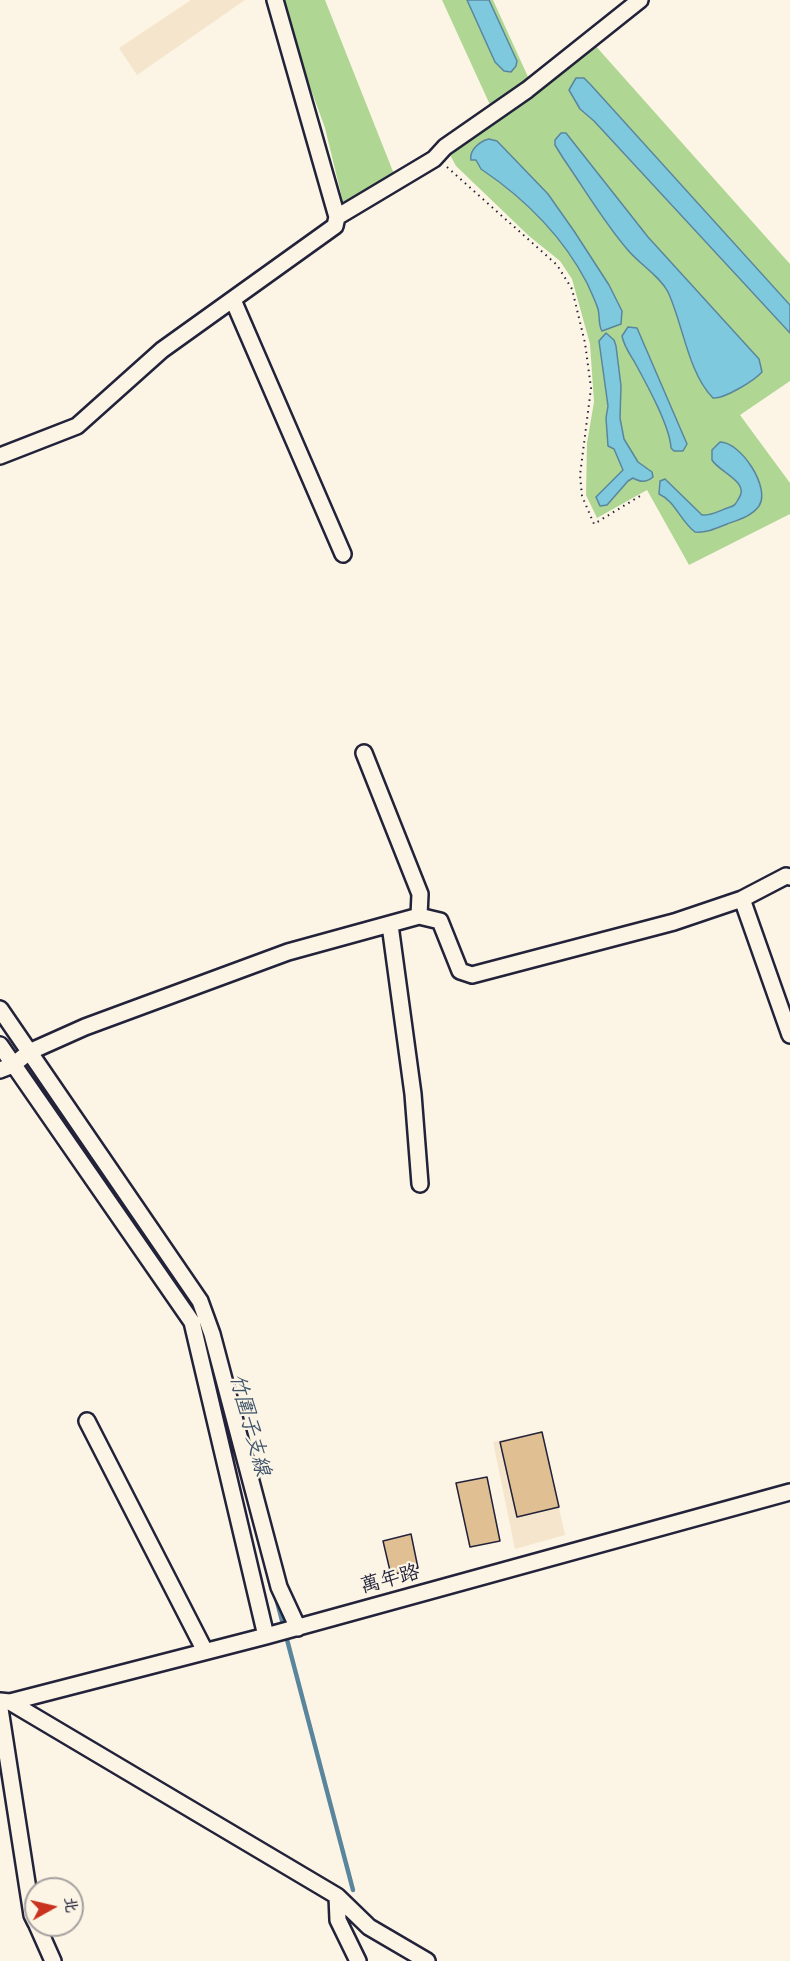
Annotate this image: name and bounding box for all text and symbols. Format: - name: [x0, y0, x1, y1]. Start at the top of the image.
- water label: 竹圍子支線: [223, 1371, 275, 1479]
- street label: 萬年路: [358, 1561, 422, 1599]
- north arrow: [24, 1877, 84, 1937]
- text: 北: [60, 1895, 81, 1914]

